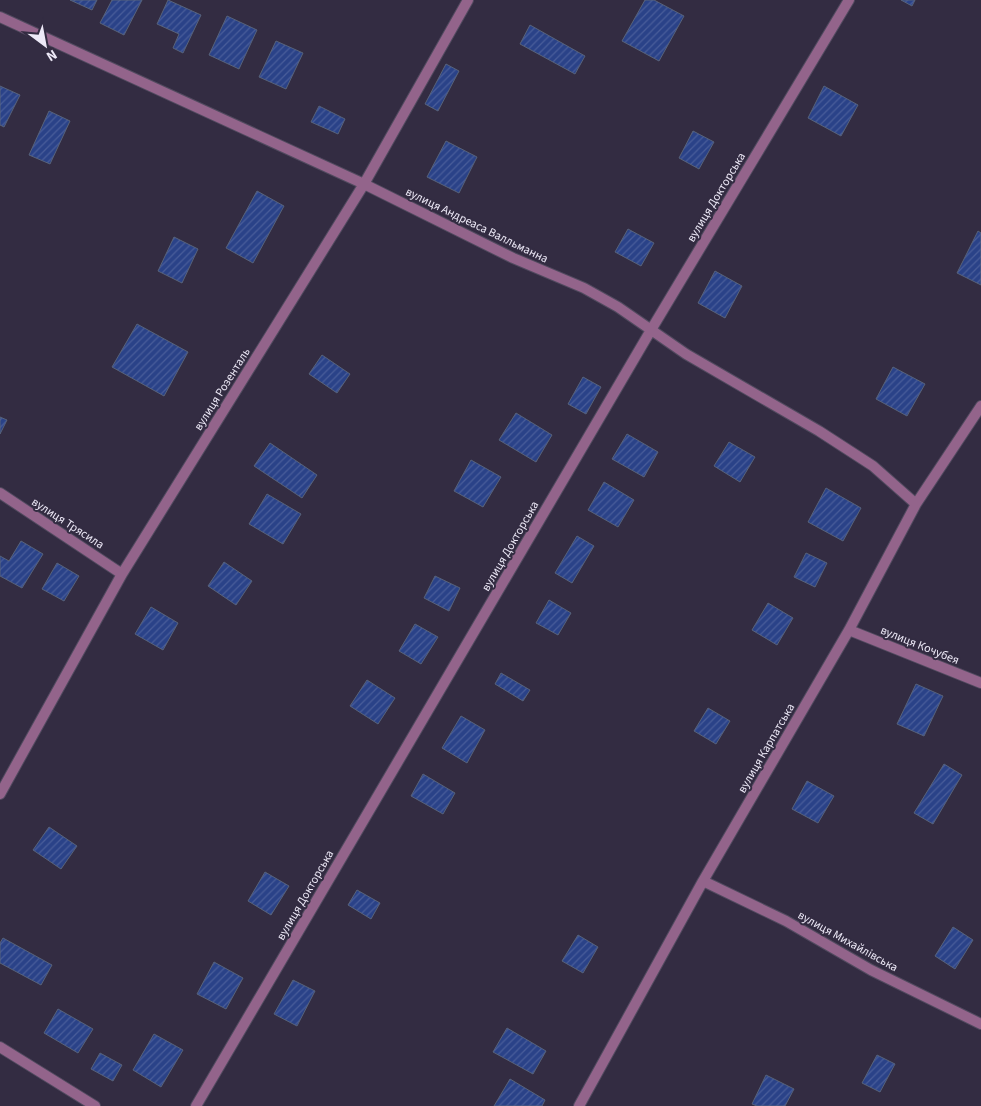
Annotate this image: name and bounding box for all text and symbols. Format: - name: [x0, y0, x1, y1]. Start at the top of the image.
- north arrow: [20, 20, 70, 70]
- text: N: [42, 44, 61, 66]
- street label: вулиця Докторська: [683, 149, 750, 245]
- street label: вулиця Андреаса Валльманна: [402, 183, 551, 268]
- street label: вулиця Розенталь: [190, 345, 255, 434]
- street label: вулиця Трясила: [28, 494, 107, 553]
- street label: вулиця Докторська: [478, 498, 543, 595]
- street label: вулиця Кочубея: [878, 622, 962, 669]
- street label: вулиця Карпатська: [734, 700, 799, 796]
- street label: вулиця Докторська: [273, 847, 338, 944]
- street label: вулиця Михайлівська: [795, 907, 901, 976]

